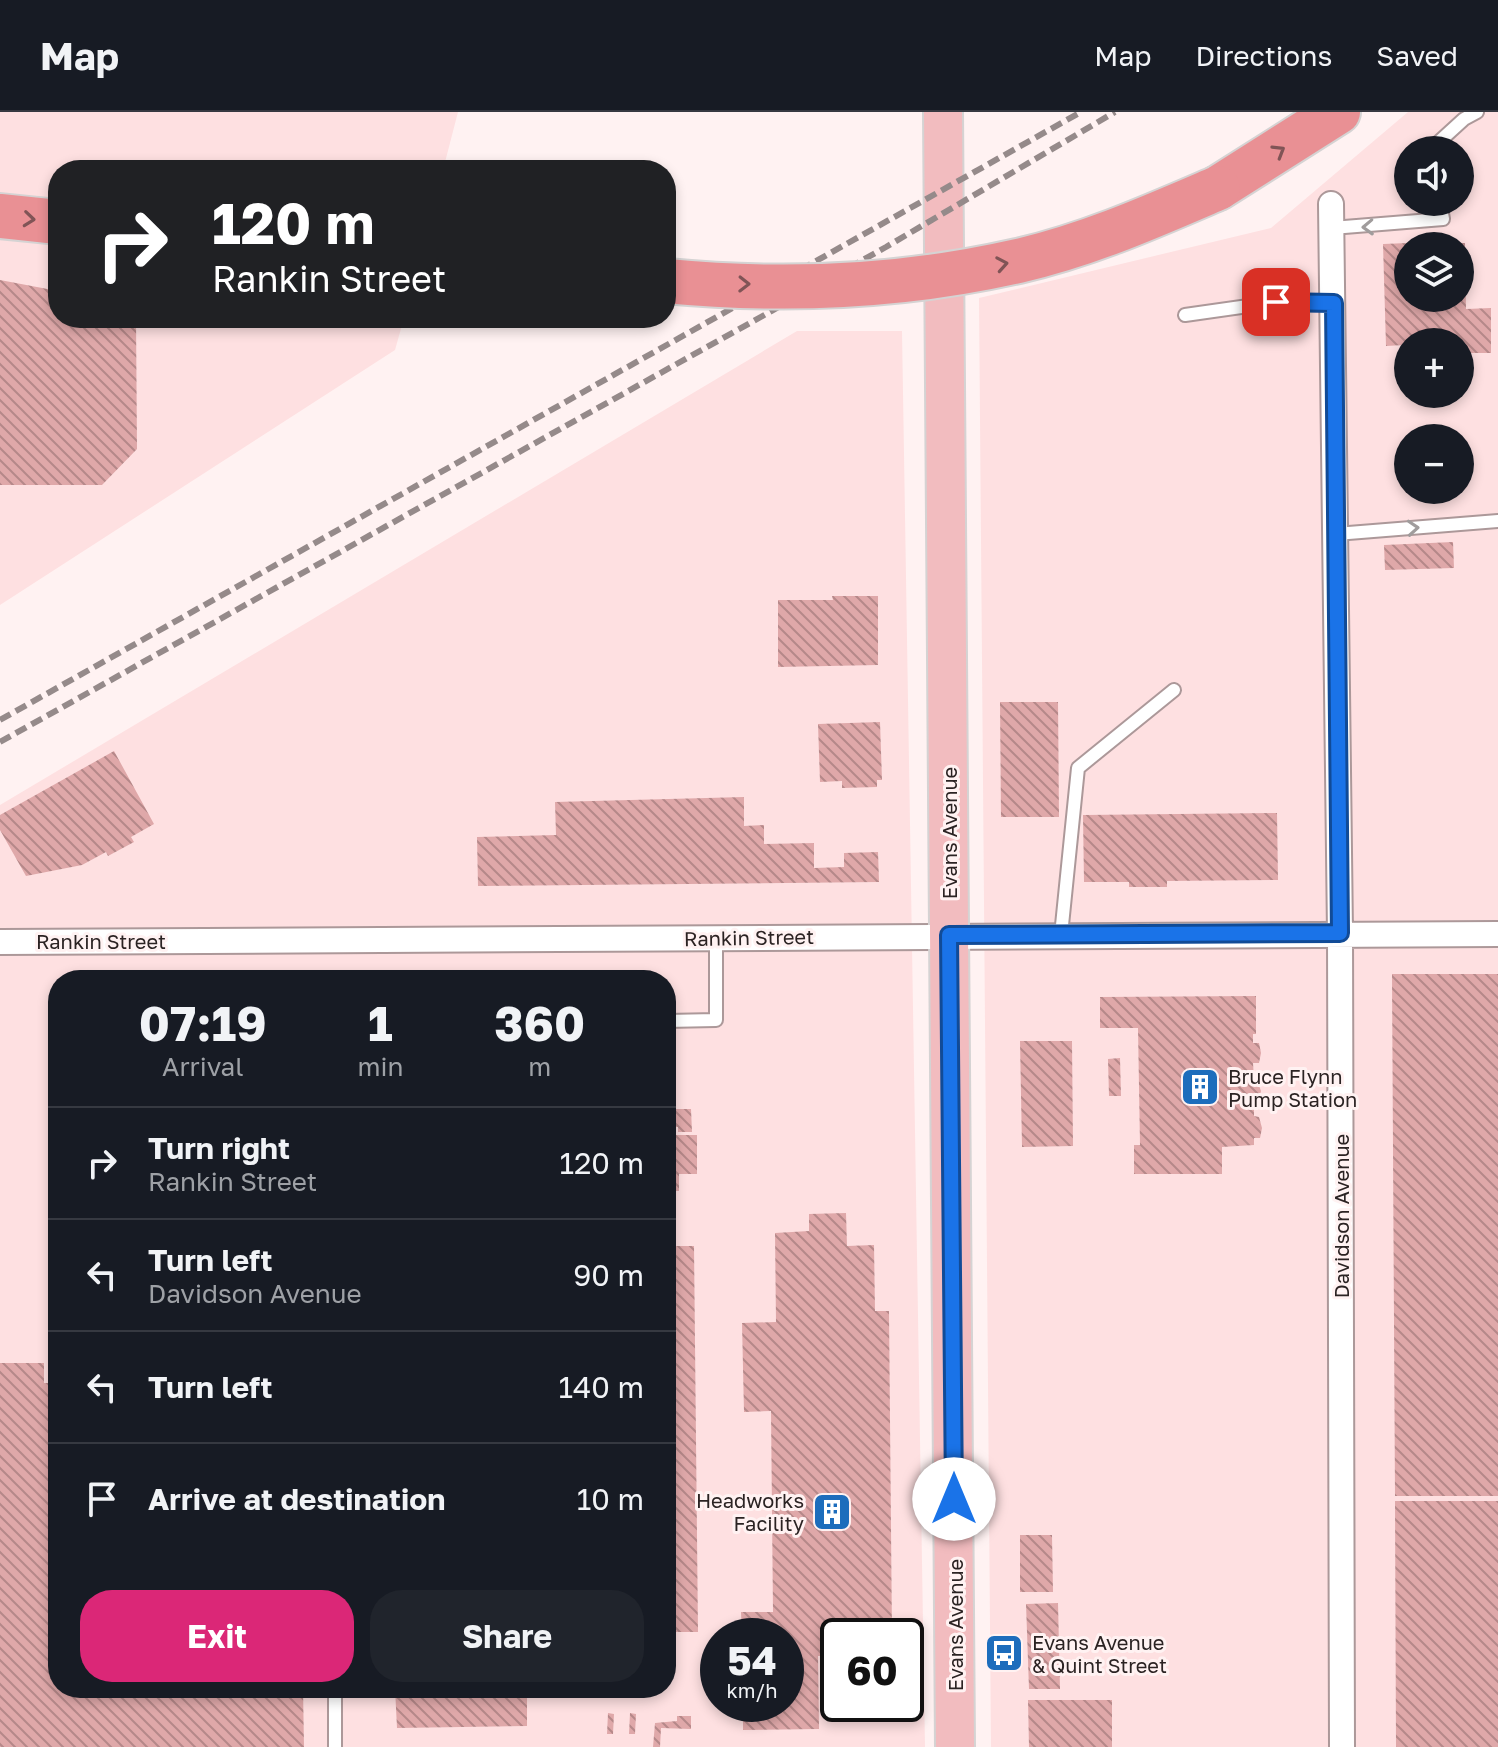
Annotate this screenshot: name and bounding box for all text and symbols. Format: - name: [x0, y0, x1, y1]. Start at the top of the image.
- text: Map: [40, 33, 119, 78]
- text: Map: [1094, 39, 1151, 72]
- text: Directions: [1195, 39, 1332, 72]
- text: Saved: [1376, 39, 1458, 72]
- map controls: [1394, 136, 1474, 504]
- button: sound: [1394, 136, 1474, 216]
- one-way arrow: [1270, 145, 1285, 161]
- text: 120 m: [212, 189, 374, 256]
- icon: right: [80, 192, 184, 296]
- one-way arrow: [23, 210, 36, 227]
- one-way arrow: [1361, 219, 1374, 236]
- button: layers: [1394, 232, 1474, 312]
- one-way arrow: [996, 256, 1009, 273]
- text: Rankin Street: [212, 257, 446, 300]
- pin: [1242, 268, 1310, 336]
- one-way arrow: [738, 275, 751, 293]
- icon: arrive: [1254, 280, 1298, 324]
- button: +: [1394, 328, 1474, 408]
- button: −: [1394, 424, 1474, 504]
- one-way arrow: [1407, 519, 1420, 536]
- street label: Evans Avenue: [937, 767, 961, 899]
- street label: Rankin Street: [684, 924, 814, 950]
- street label: Rankin Street: [36, 929, 166, 953]
- text: 07:19: [139, 994, 267, 1052]
- text: 1: [368, 994, 393, 1052]
- text: 360: [494, 994, 585, 1052]
- text: Arrival: [162, 1051, 243, 1082]
- text: min: [357, 1051, 403, 1082]
- text: m: [528, 1051, 551, 1082]
- place label: Bruce Flynn Pump Station: [1228, 1064, 1357, 1111]
- building icon: Bruce Flynn Pump Station: [1179, 1066, 1221, 1108]
- text: Turn right: [148, 1130, 290, 1166]
- street label: Davidson Avenue: [1329, 1134, 1353, 1298]
- icon: right: [80, 1141, 124, 1185]
- text: 120 m: [559, 1145, 644, 1181]
- text: Rankin Street: [148, 1166, 317, 1197]
- text: Turn left: [148, 1242, 273, 1278]
- icon: left: [80, 1253, 124, 1297]
- text: 90 m: [573, 1257, 644, 1293]
- text: Davidson Avenue: [148, 1278, 362, 1309]
- icon: left: [80, 1365, 124, 1409]
- text: Turn left: [148, 1369, 273, 1405]
- text: 140 m: [559, 1369, 644, 1405]
- position arrow: [912, 1457, 996, 1541]
- icon: arrive: [80, 1477, 124, 1521]
- text: Arrive at destination: [148, 1481, 445, 1517]
- text: 10 m: [577, 1481, 644, 1517]
- place label: Headworks Facility: [696, 1488, 804, 1535]
- building icon: Headworks Facility: [811, 1491, 853, 1533]
- street label: Evans Avenue: [943, 1559, 967, 1691]
- button: Exit: [80, 1590, 354, 1682]
- button: Share: [370, 1590, 644, 1682]
- speed limit sign: 60: [820, 1618, 924, 1722]
- place label: Evans Avenue & Quint Street: [1032, 1630, 1167, 1677]
- bus stop icon: Evans Avenue & Quint Street: [983, 1632, 1025, 1674]
- text: 54: [727, 1636, 777, 1684]
- text: km/h: [727, 1678, 777, 1702]

